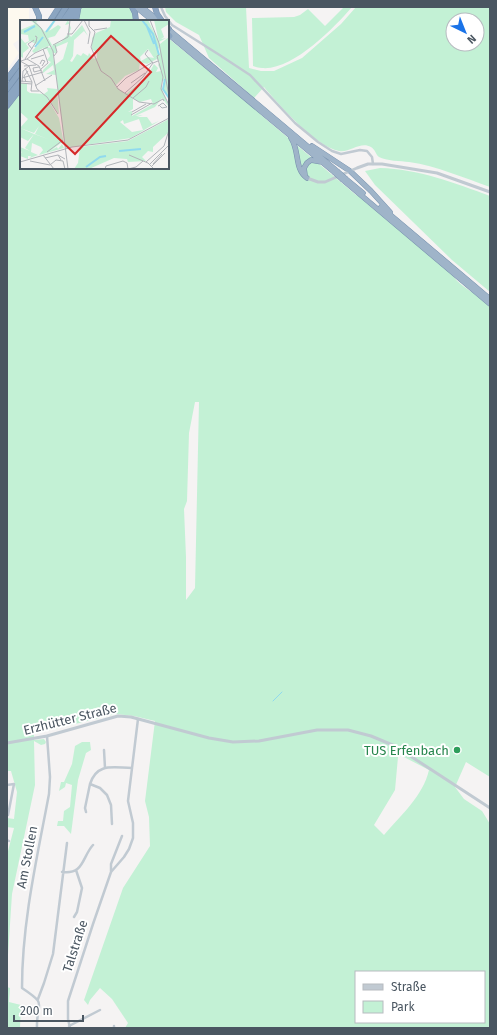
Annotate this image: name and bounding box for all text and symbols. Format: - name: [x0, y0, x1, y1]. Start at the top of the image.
- north arrow: [445, 12, 485, 52]
- inset map: [20, 20, 169, 169]
- text: N: [464, 32, 479, 46]
- street label: Erzhütter Straße: [22, 700, 118, 738]
- place label: TUS Erfenbach: [364, 743, 449, 758]
- marker: TUS Erfenbach: [452, 745, 462, 755]
- street label: Am Stollen: [14, 824, 40, 890]
- street label: Talstraße: [60, 918, 90, 974]
- legend: [355, 971, 485, 1023]
- text: Straße: [391, 980, 426, 994]
- scale bar: [14, 997, 83, 1023]
- text: Park: [391, 1000, 415, 1014]
- text: 200 m: [20, 1004, 53, 1018]

